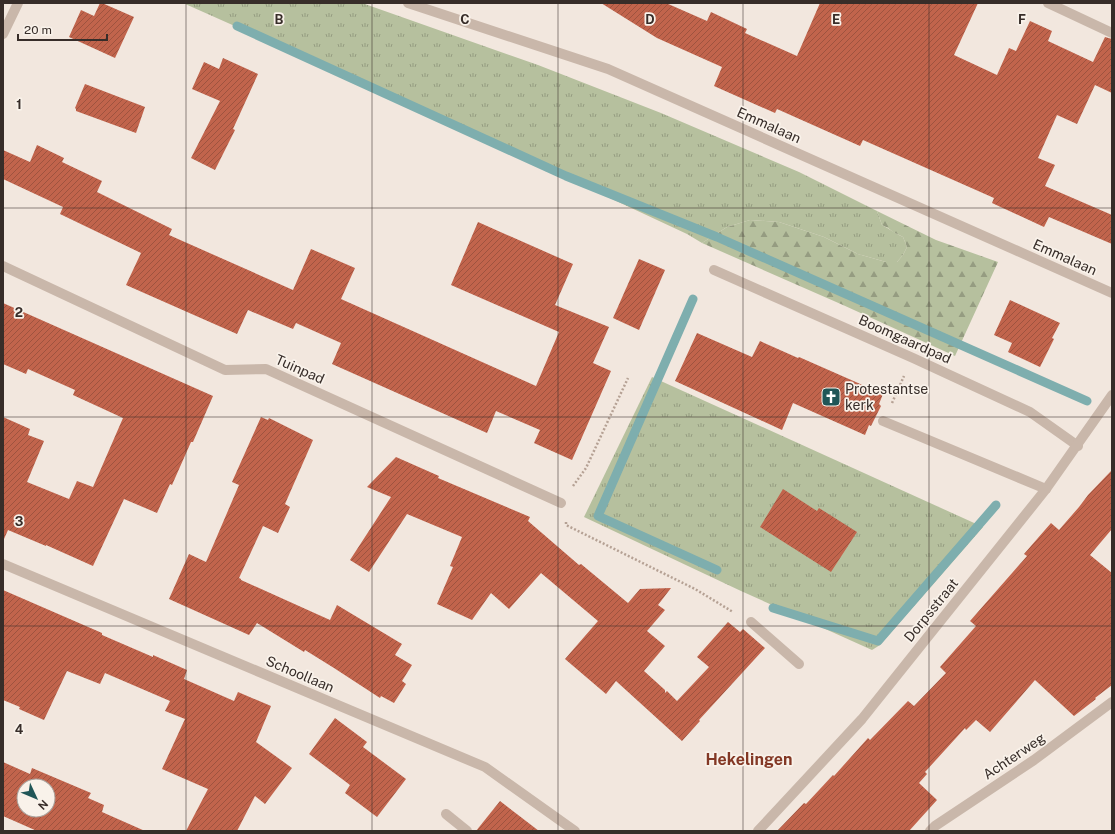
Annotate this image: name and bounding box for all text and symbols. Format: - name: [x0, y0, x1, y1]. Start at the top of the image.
- text: B: [275, 12, 284, 27]
- text: C: [460, 12, 470, 27]
- text: D: [645, 12, 655, 27]
- text: E: [832, 12, 840, 27]
- text: F: [1018, 12, 1026, 27]
- scale bar: [18, 16, 107, 42]
- text: 20 m: [24, 23, 52, 37]
- text: 1: [16, 97, 22, 112]
- street label: Emmalaan: [735, 104, 803, 146]
- street label: Emmalaan: [1031, 236, 1099, 278]
- text: 2: [15, 305, 23, 320]
- street label: Boomgaardpad: [856, 311, 954, 367]
- street label: Tuinpad: [273, 351, 327, 387]
- place label: Protestantse kerk: [845, 381, 928, 413]
- church icon: Protestantse kerk: [820, 386, 842, 408]
- text: 3: [15, 514, 24, 529]
- street label: Dorpsstraat: [901, 575, 961, 645]
- street label: Schoollaan: [263, 652, 337, 696]
- text: 4: [15, 722, 24, 737]
- street label: Achterweg: [980, 729, 1048, 783]
- district label: Hekelingen: [706, 750, 792, 769]
- north arrow: [16, 778, 56, 818]
- text: N: [36, 798, 50, 812]

